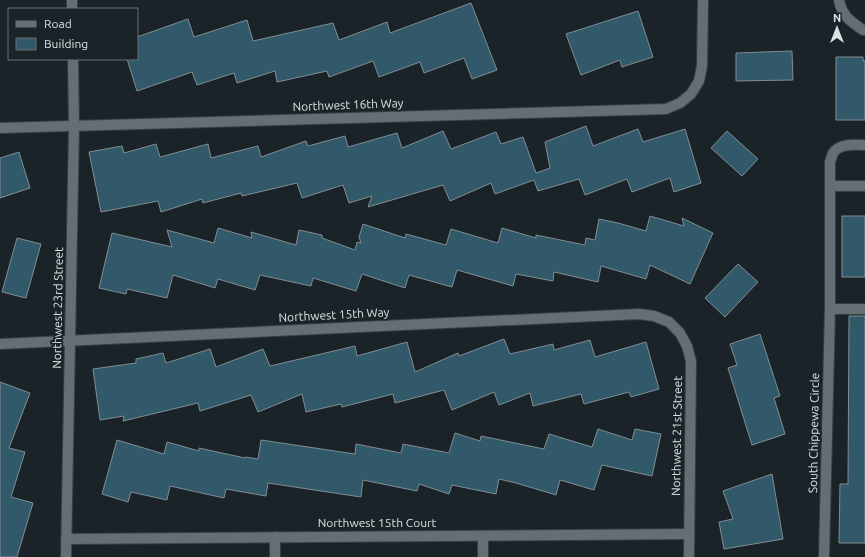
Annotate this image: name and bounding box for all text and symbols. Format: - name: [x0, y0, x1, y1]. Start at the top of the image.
- legend: [8, 8, 138, 60]
- north arrow: [817, 8, 857, 48]
- text: N: [833, 12, 841, 24]
- text: Road: [44, 17, 72, 30]
- text: Building: [44, 37, 88, 50]
- street label: Northwest 16th Way: [292, 96, 404, 113]
- street label: Northwest 23rd Street: [50, 247, 65, 369]
- street label: Northwest 15th Way: [278, 305, 390, 324]
- street label: South Chippewa Circle: [806, 373, 821, 493]
- street label: Northwest 21st Street: [669, 376, 684, 496]
- street label: Northwest 15th Court: [318, 516, 437, 529]

